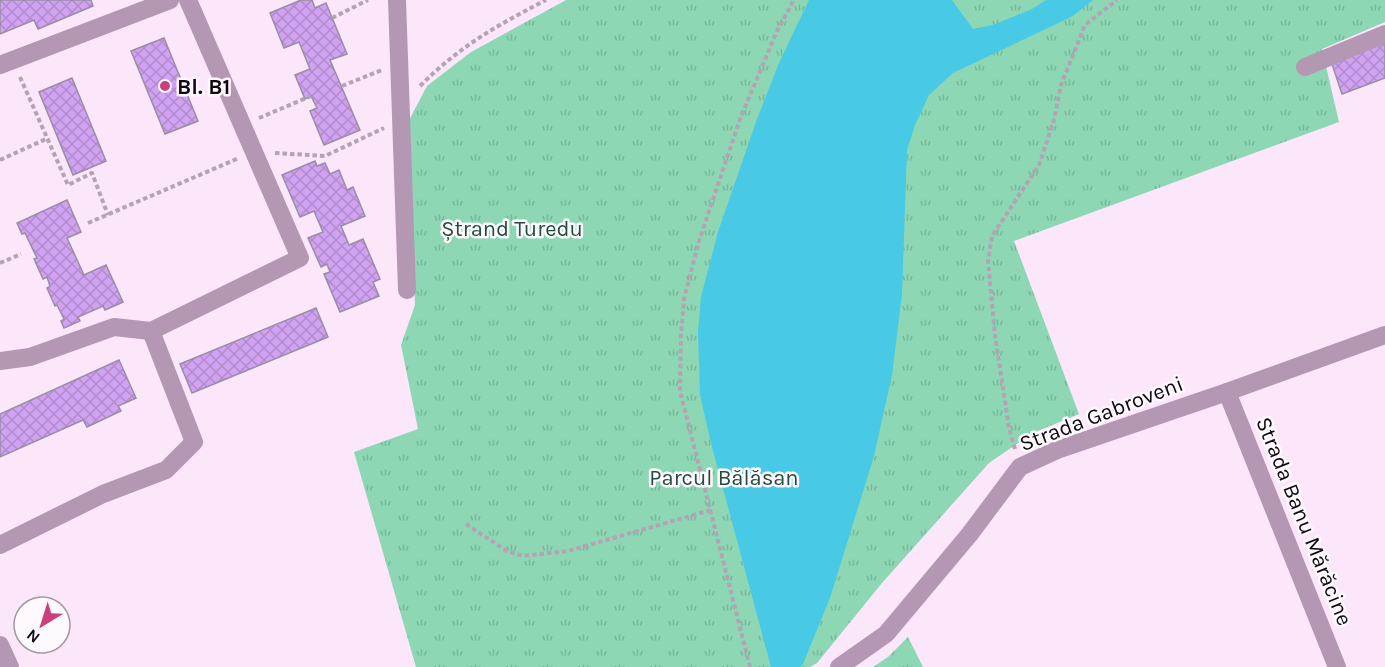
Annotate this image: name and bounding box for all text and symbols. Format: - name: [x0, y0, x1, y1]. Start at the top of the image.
- place label: Bl. B1: [177, 74, 230, 100]
- marker: Bl. B1: [158, 79, 172, 93]
- park label: Ștrand Turedu: [441, 216, 583, 242]
- street label: Strada Gabroveni: [1016, 371, 1187, 457]
- street label: Strada Banu Mărăcine: [1250, 413, 1358, 630]
- park label: Parcul Bălăsan: [649, 465, 799, 491]
- north arrow: [12, 595, 72, 655]
- text: N: [23, 625, 43, 647]

